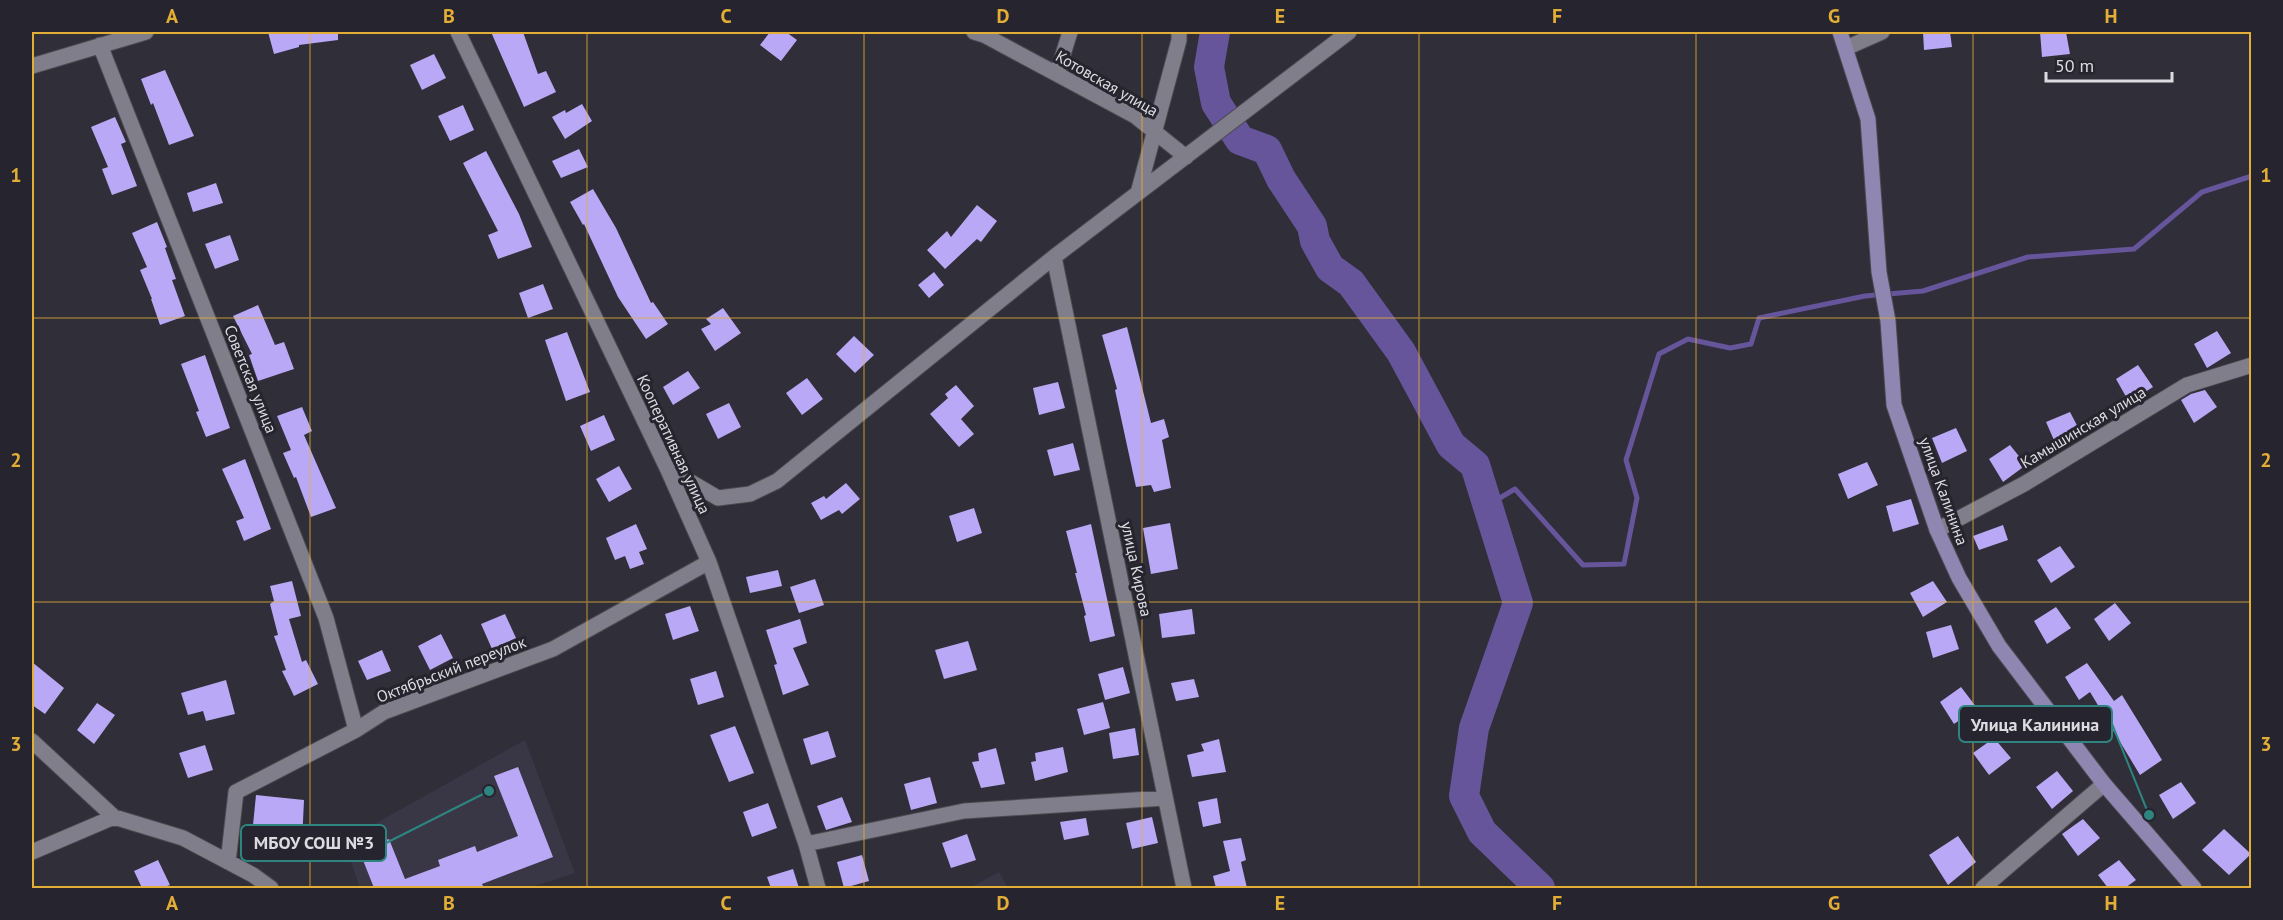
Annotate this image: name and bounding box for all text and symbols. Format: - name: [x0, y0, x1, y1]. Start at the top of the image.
- text: A: [166, 3, 179, 29]
- text: B: [443, 3, 455, 29]
- text: C: [720, 3, 732, 29]
- text: D: [997, 3, 1010, 29]
- text: E: [1275, 3, 1285, 29]
- text: F: [1552, 3, 1562, 29]
- text: G: [1828, 3, 1840, 29]
- text: H: [2104, 3, 2118, 29]
- scale bar: [2046, 45, 2172, 83]
- street label: Котовская улица: [1052, 46, 1162, 120]
- text: 50 m: [2055, 54, 2094, 77]
- text: 1: [10, 162, 22, 188]
- text: 1: [2260, 162, 2272, 188]
- street label: Советская улица: [220, 322, 282, 436]
- street label: Кооперативная улица: [633, 371, 715, 517]
- street label: Камышинская улица: [2017, 382, 2149, 472]
- street label: улица Калинина: [1915, 434, 1973, 548]
- text: 2: [10, 447, 22, 473]
- text: 2: [2260, 447, 2272, 473]
- street label: улица Кирова: [1117, 520, 1157, 618]
- street label: Октябрьский переулок: [373, 631, 529, 707]
- callout: Улица Калинина: [1959, 706, 2112, 742]
- text: Улица Калинина: [1970, 713, 2099, 736]
- text: 3: [10, 731, 22, 757]
- text: 3: [2260, 731, 2272, 757]
- callout: МБОУ СОШ №3: [241, 825, 386, 861]
- text: МБОУ СОШ №3: [254, 831, 374, 854]
- text: A: [166, 890, 179, 916]
- text: B: [443, 890, 455, 916]
- text: C: [720, 890, 732, 916]
- text: D: [997, 890, 1010, 916]
- text: E: [1275, 890, 1285, 916]
- text: F: [1552, 890, 1562, 916]
- text: G: [1828, 890, 1840, 916]
- text: H: [2104, 890, 2118, 916]

